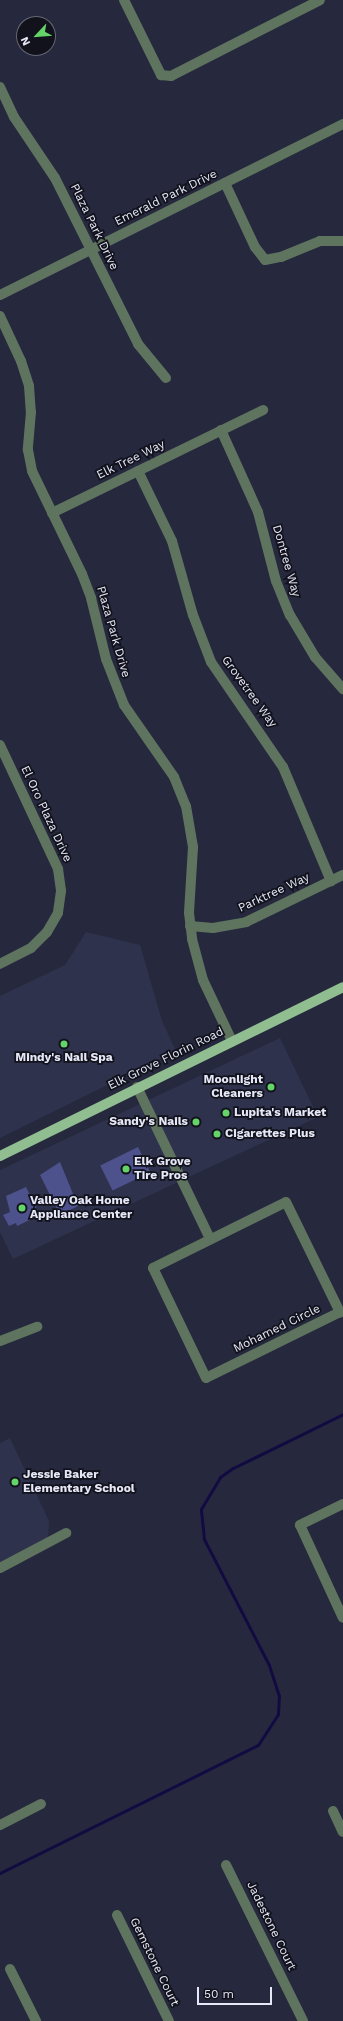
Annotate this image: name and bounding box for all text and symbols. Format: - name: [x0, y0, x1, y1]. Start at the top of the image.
- north arrow: [16, 16, 56, 56]
- text: N: [18, 35, 33, 48]
- street label: Emerald Park Drive: [112, 167, 220, 229]
- street label: Plaza Park Drive: [67, 181, 121, 273]
- street label: Elk Tree Way: [94, 437, 168, 483]
- street label: Dontree Way: [269, 523, 303, 599]
- street label: Plaza Park Drive: [93, 584, 133, 680]
- street label: Grovetree Way: [218, 653, 280, 731]
- street label: El Oro Plaza Drive: [17, 763, 75, 865]
- street label: Parktree Way: [236, 870, 312, 916]
- street label: Elk Grove Florin Road: [106, 1025, 226, 1093]
- marker: Mindy's Nail Spa: [59, 1039, 69, 1049]
- place label: Mindy's Nail Spa: [15, 1051, 113, 1065]
- place label: Moonlight Cleaners: [204, 1073, 263, 1101]
- marker: Moonlight Cleaners: [266, 1082, 276, 1092]
- place label: Lupita's Market: [234, 1106, 326, 1120]
- marker: Lupita's Market: [221, 1108, 231, 1118]
- place label: Sandy's Nails: [109, 1115, 188, 1129]
- marker: Sandy's Nails: [191, 1117, 201, 1127]
- place label: Cigarettes Plus: [225, 1127, 315, 1141]
- marker: Cigarettes Plus: [212, 1129, 222, 1139]
- place label: Elk Grove Tire Pros: [134, 1155, 191, 1183]
- marker: Elk Grove Tire Pros: [121, 1164, 131, 1174]
- place label: Valley Oak Home Appliance Center: [30, 1194, 132, 1222]
- marker: Valley Oak Home Appliance Center: [17, 1203, 27, 1213]
- street label: Mohamed Circle: [231, 1302, 323, 1356]
- place label: Jessie Baker Elementary School: [23, 1468, 135, 1496]
- marker: Jessie Baker Elementary School: [10, 1477, 20, 1487]
- street label: Jadestone Court: [243, 1879, 299, 1973]
- street label: Gemstone Court: [126, 1916, 182, 2008]
- scale bar: [199, 1979, 274, 2005]
- text: 50 m: [204, 1987, 234, 2001]

